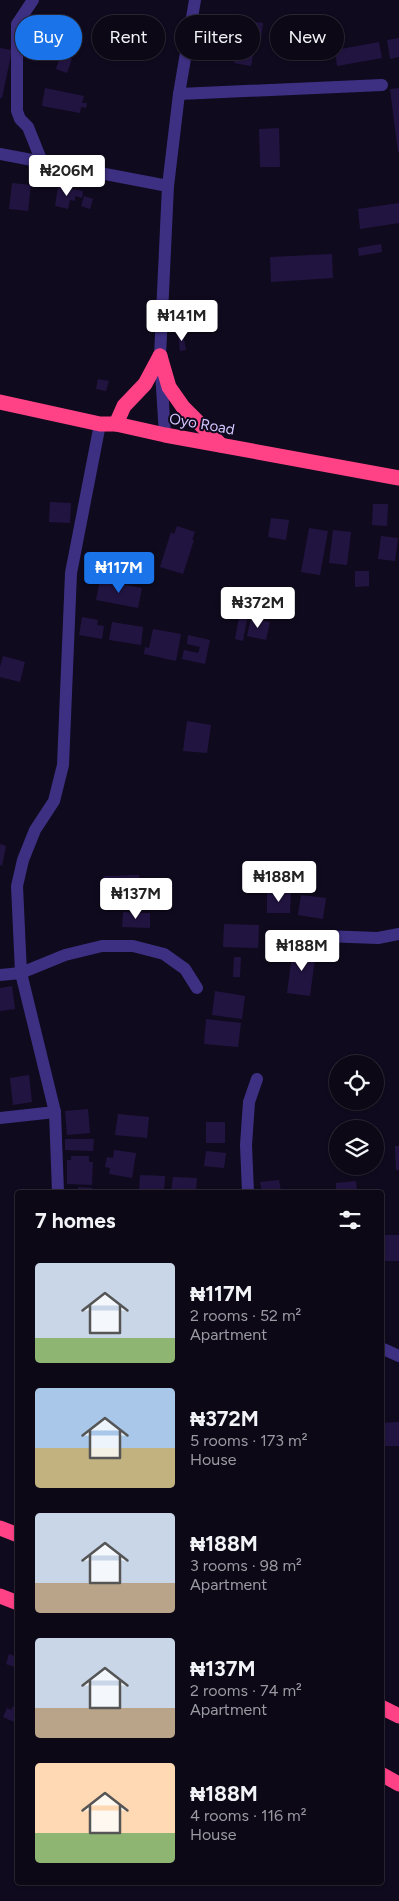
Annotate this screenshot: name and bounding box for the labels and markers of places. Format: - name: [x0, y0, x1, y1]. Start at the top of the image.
- pin: ₦206M: [32, 154, 102, 197]
- pin: ₦141M: [147, 300, 217, 342]
- pin: ₦117M: [84, 552, 154, 594]
- pin: ₦372M: [223, 586, 293, 629]
- pin: ₦188M: [244, 860, 314, 903]
- pin: ₦137M: [101, 878, 171, 920]
- pin: ₦188M: [267, 930, 337, 972]

